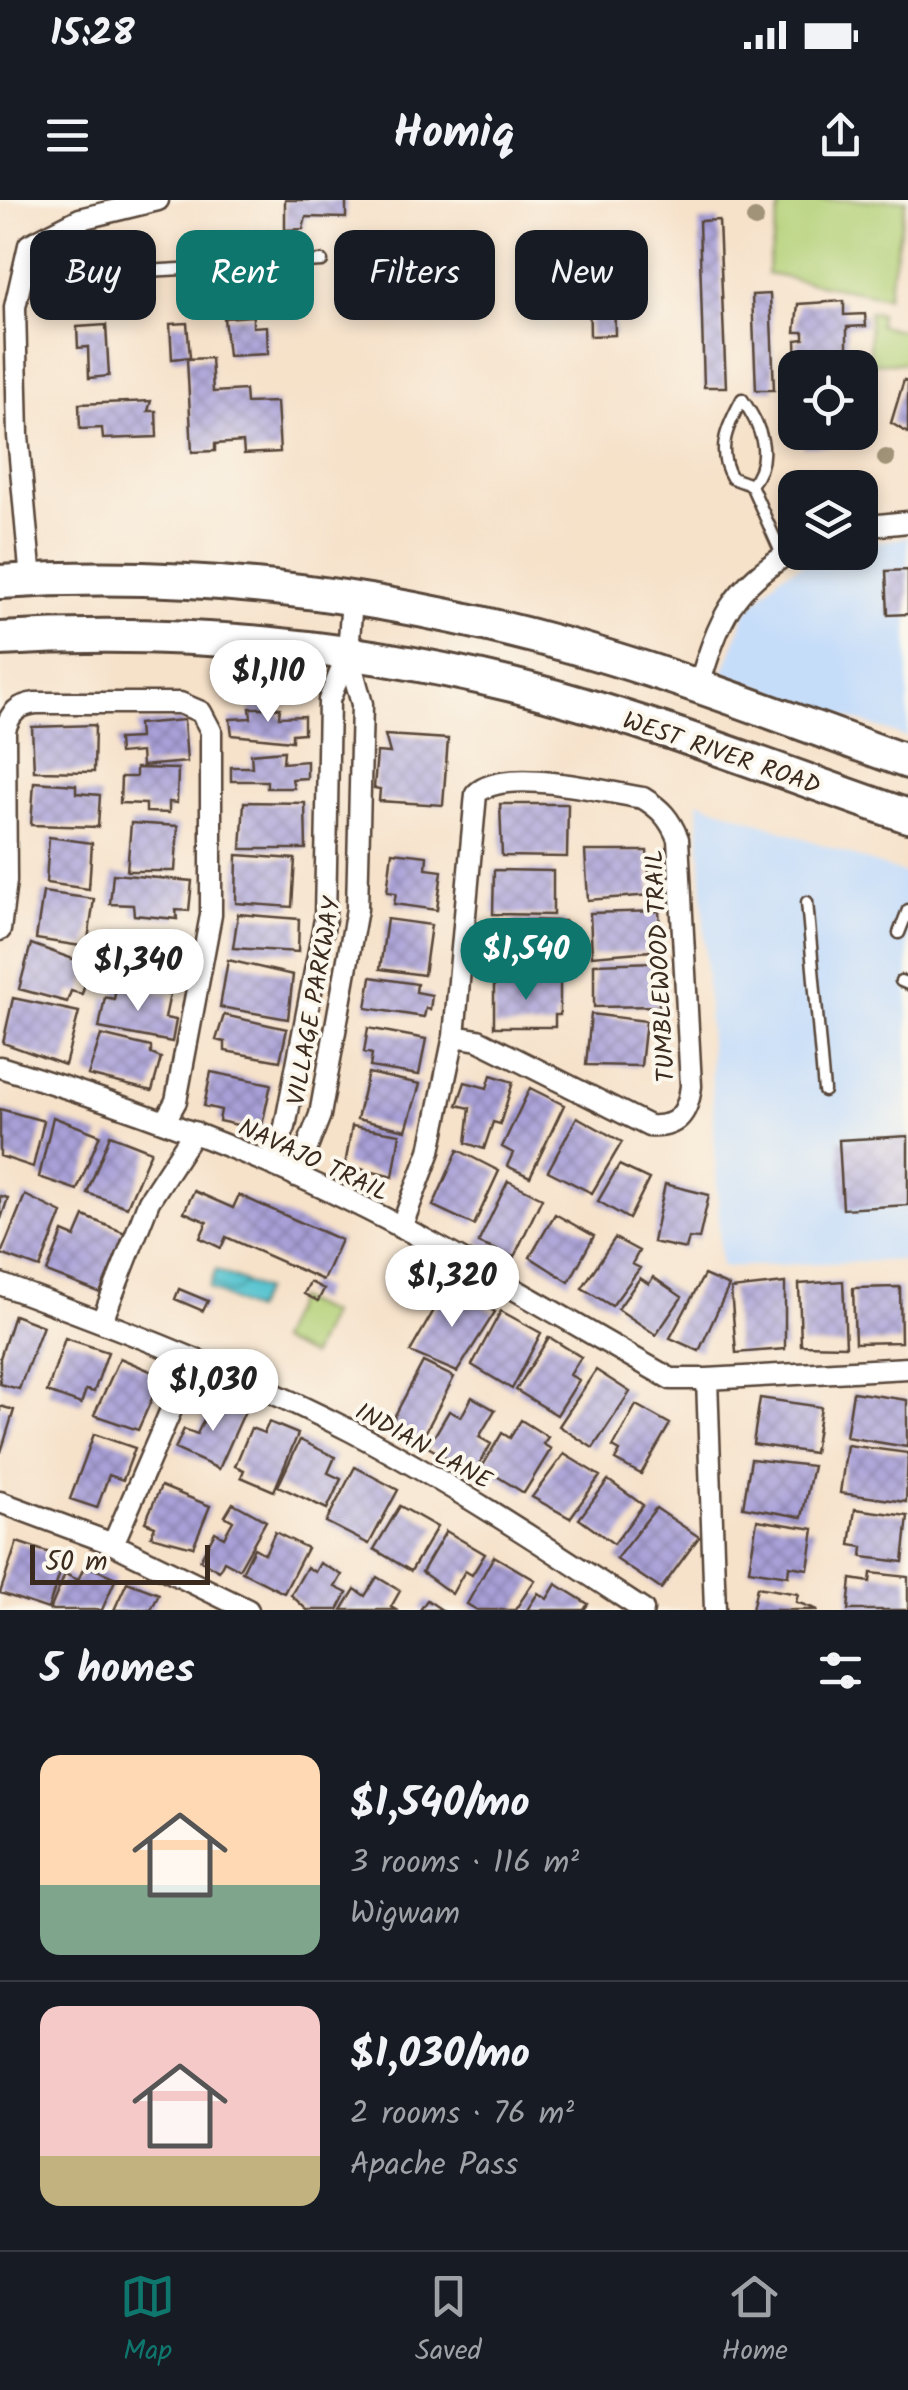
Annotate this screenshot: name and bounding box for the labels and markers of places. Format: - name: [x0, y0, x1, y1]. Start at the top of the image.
- pin: $1,110: [187, 640, 349, 725]
- pin: $1,540: [445, 918, 607, 1003]
- pin: $1,340: [57, 929, 219, 1014]
- pin: $1,320: [371, 1245, 533, 1330]
- pin: $1,030: [132, 1349, 294, 1434]

